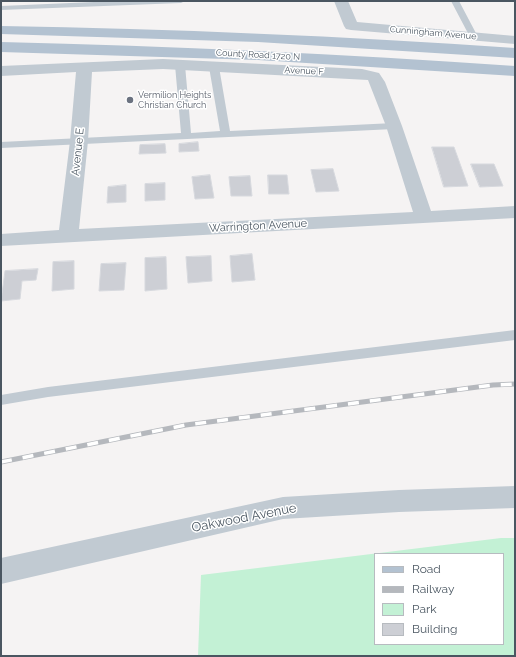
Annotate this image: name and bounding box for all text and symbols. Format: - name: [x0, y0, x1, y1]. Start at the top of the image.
- street label: Cunningham Avenue: [389, 24, 477, 42]
- street label: County Road 1720 N: [216, 47, 300, 63]
- street label: Avenue F: [284, 65, 324, 77]
- place label: Vermilion Heights Christian Church: [138, 90, 211, 111]
- marker: Vermilion Heights Christian Church: [125, 95, 135, 105]
- street label: Avenue E: [69, 127, 87, 177]
- street label: Warrington Avenue: [209, 217, 307, 235]
- street label: Oakwood Avenue: [190, 500, 298, 536]
- legend: [374, 553, 504, 645]
- text: Road: [412, 562, 441, 576]
- text: Railway: [412, 582, 454, 596]
- text: Park: [412, 602, 437, 616]
- text: Building: [412, 622, 458, 636]

